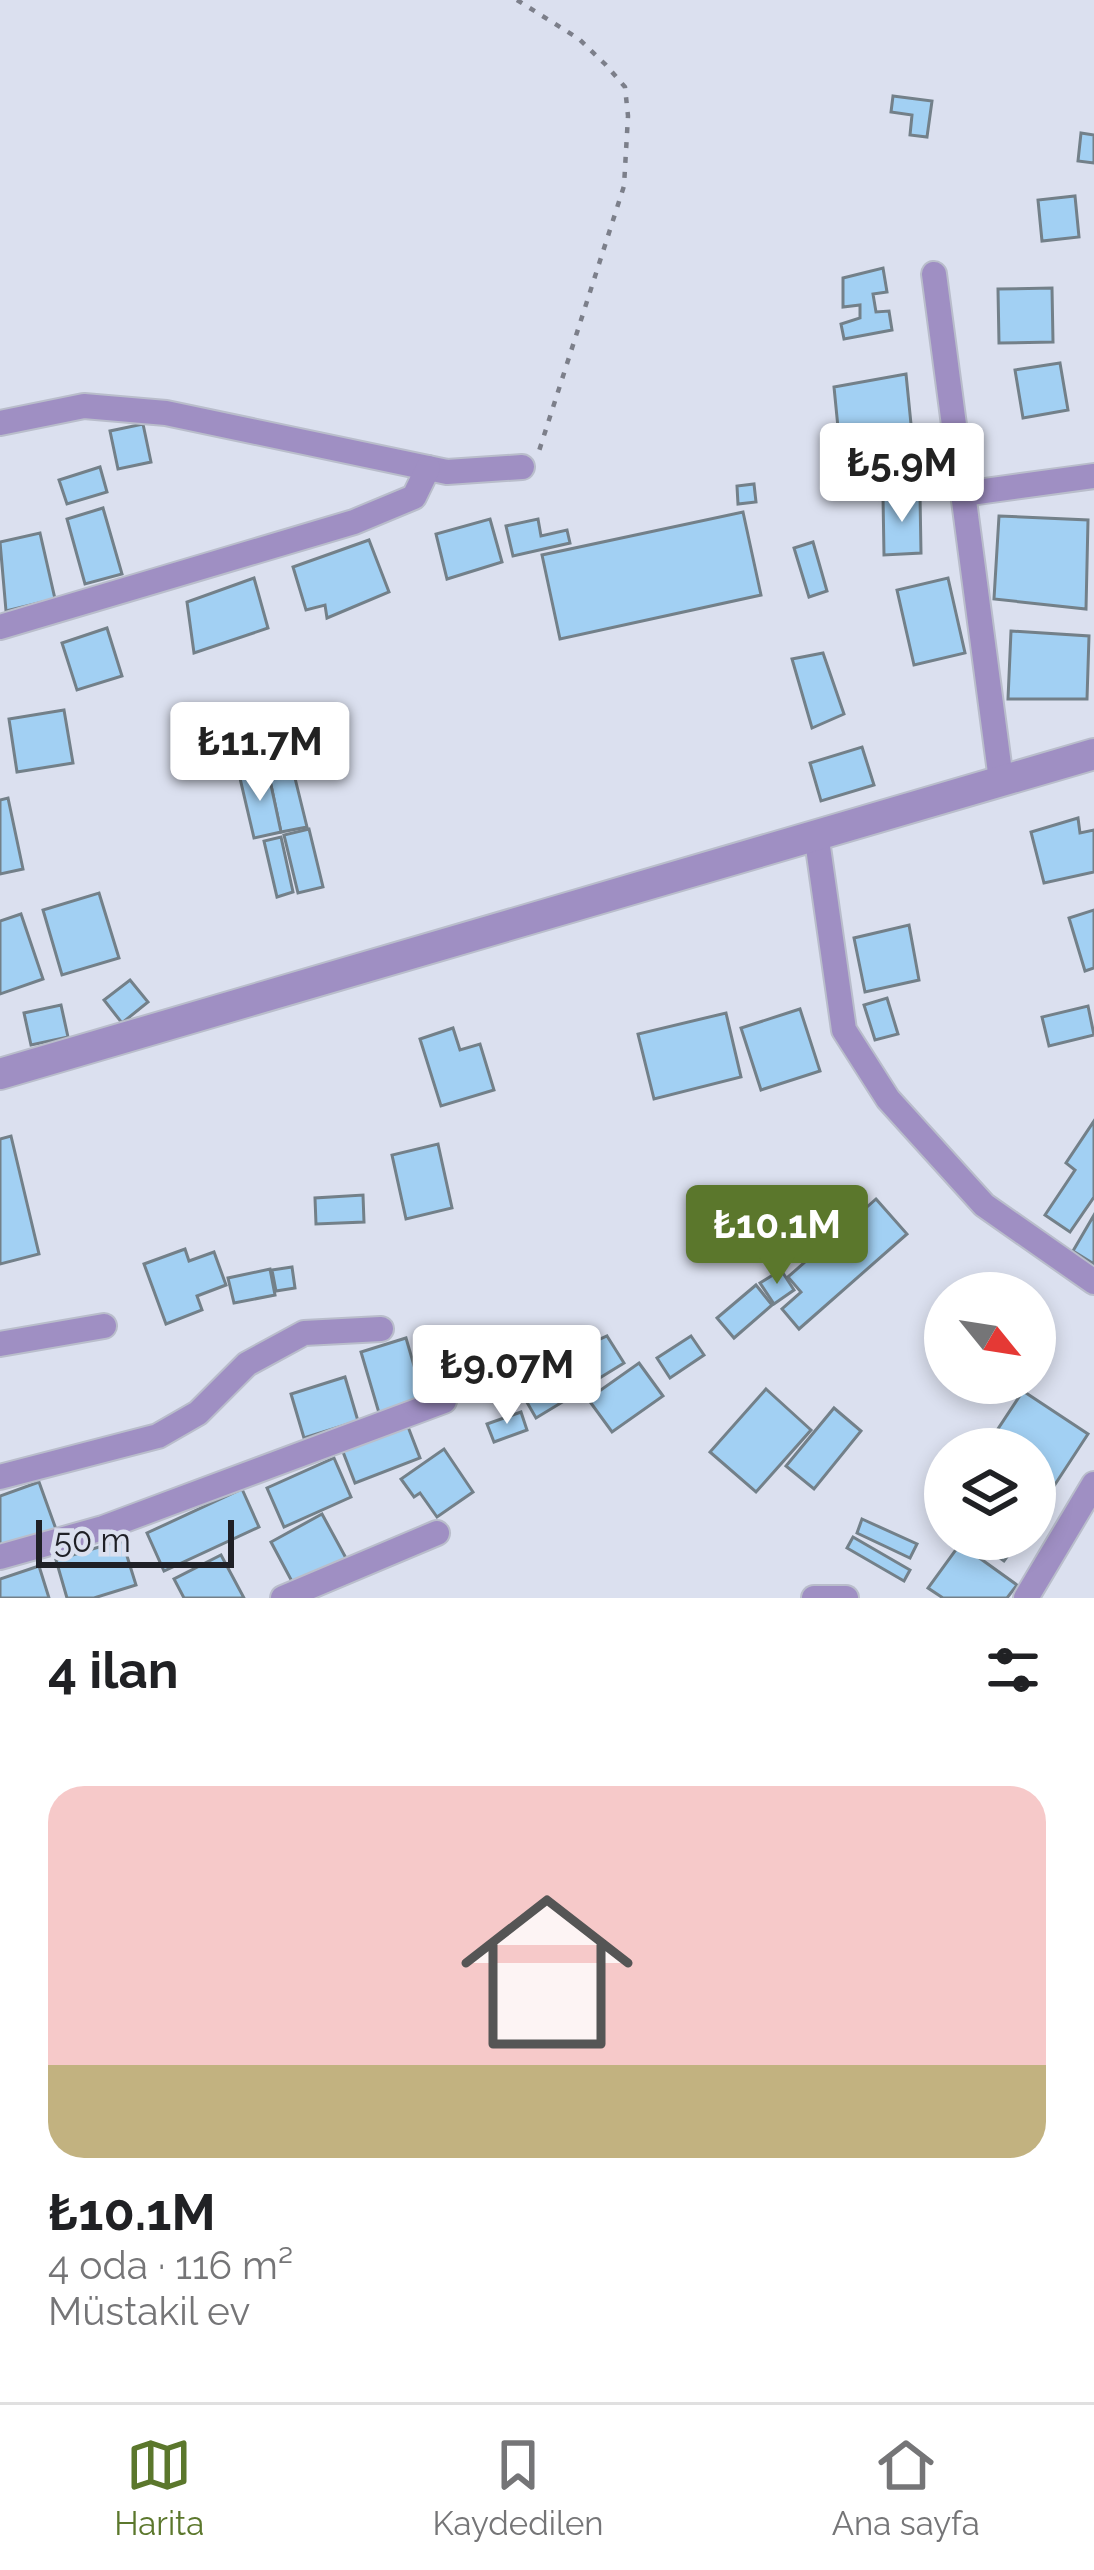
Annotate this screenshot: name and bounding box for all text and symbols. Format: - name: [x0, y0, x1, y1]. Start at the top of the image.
- pin: ₺5.9M: [818, 423, 986, 525]
- text: ₺5.9M: [847, 439, 957, 485]
- pin: ₺11.7M: [162, 702, 358, 804]
- text: ₺11.7M: [197, 718, 323, 764]
- pin: ₺10.1M: [679, 1185, 875, 1287]
- text: ₺10.1M: [713, 1201, 841, 1247]
- north arrow: [924, 1272, 1056, 1404]
- map controls: [924, 1272, 1056, 1560]
- pin: ₺9.07M: [409, 1325, 605, 1427]
- text: ₺9.07M: [440, 1341, 574, 1387]
- button: layers: [924, 1428, 1056, 1560]
- scale bar: [36, 1514, 234, 1567]
- text: 50 m: [54, 1521, 131, 1560]
- icon: filters: [980, 1637, 1046, 1703]
- text: 4 ilan: [48, 1640, 179, 1700]
- icon: home: [439, 1864, 655, 2080]
- text: ₺10.1M: [48, 2182, 216, 2242]
- text: 4 oda · 116 m²: [48, 2242, 293, 2288]
- text: Müstakil ev: [48, 2288, 250, 2334]
- tab: Harita: [114, 2432, 204, 2543]
- tab: Kaydedilen: [432, 2432, 604, 2543]
- tab: Ana sayfa: [832, 2432, 980, 2543]

